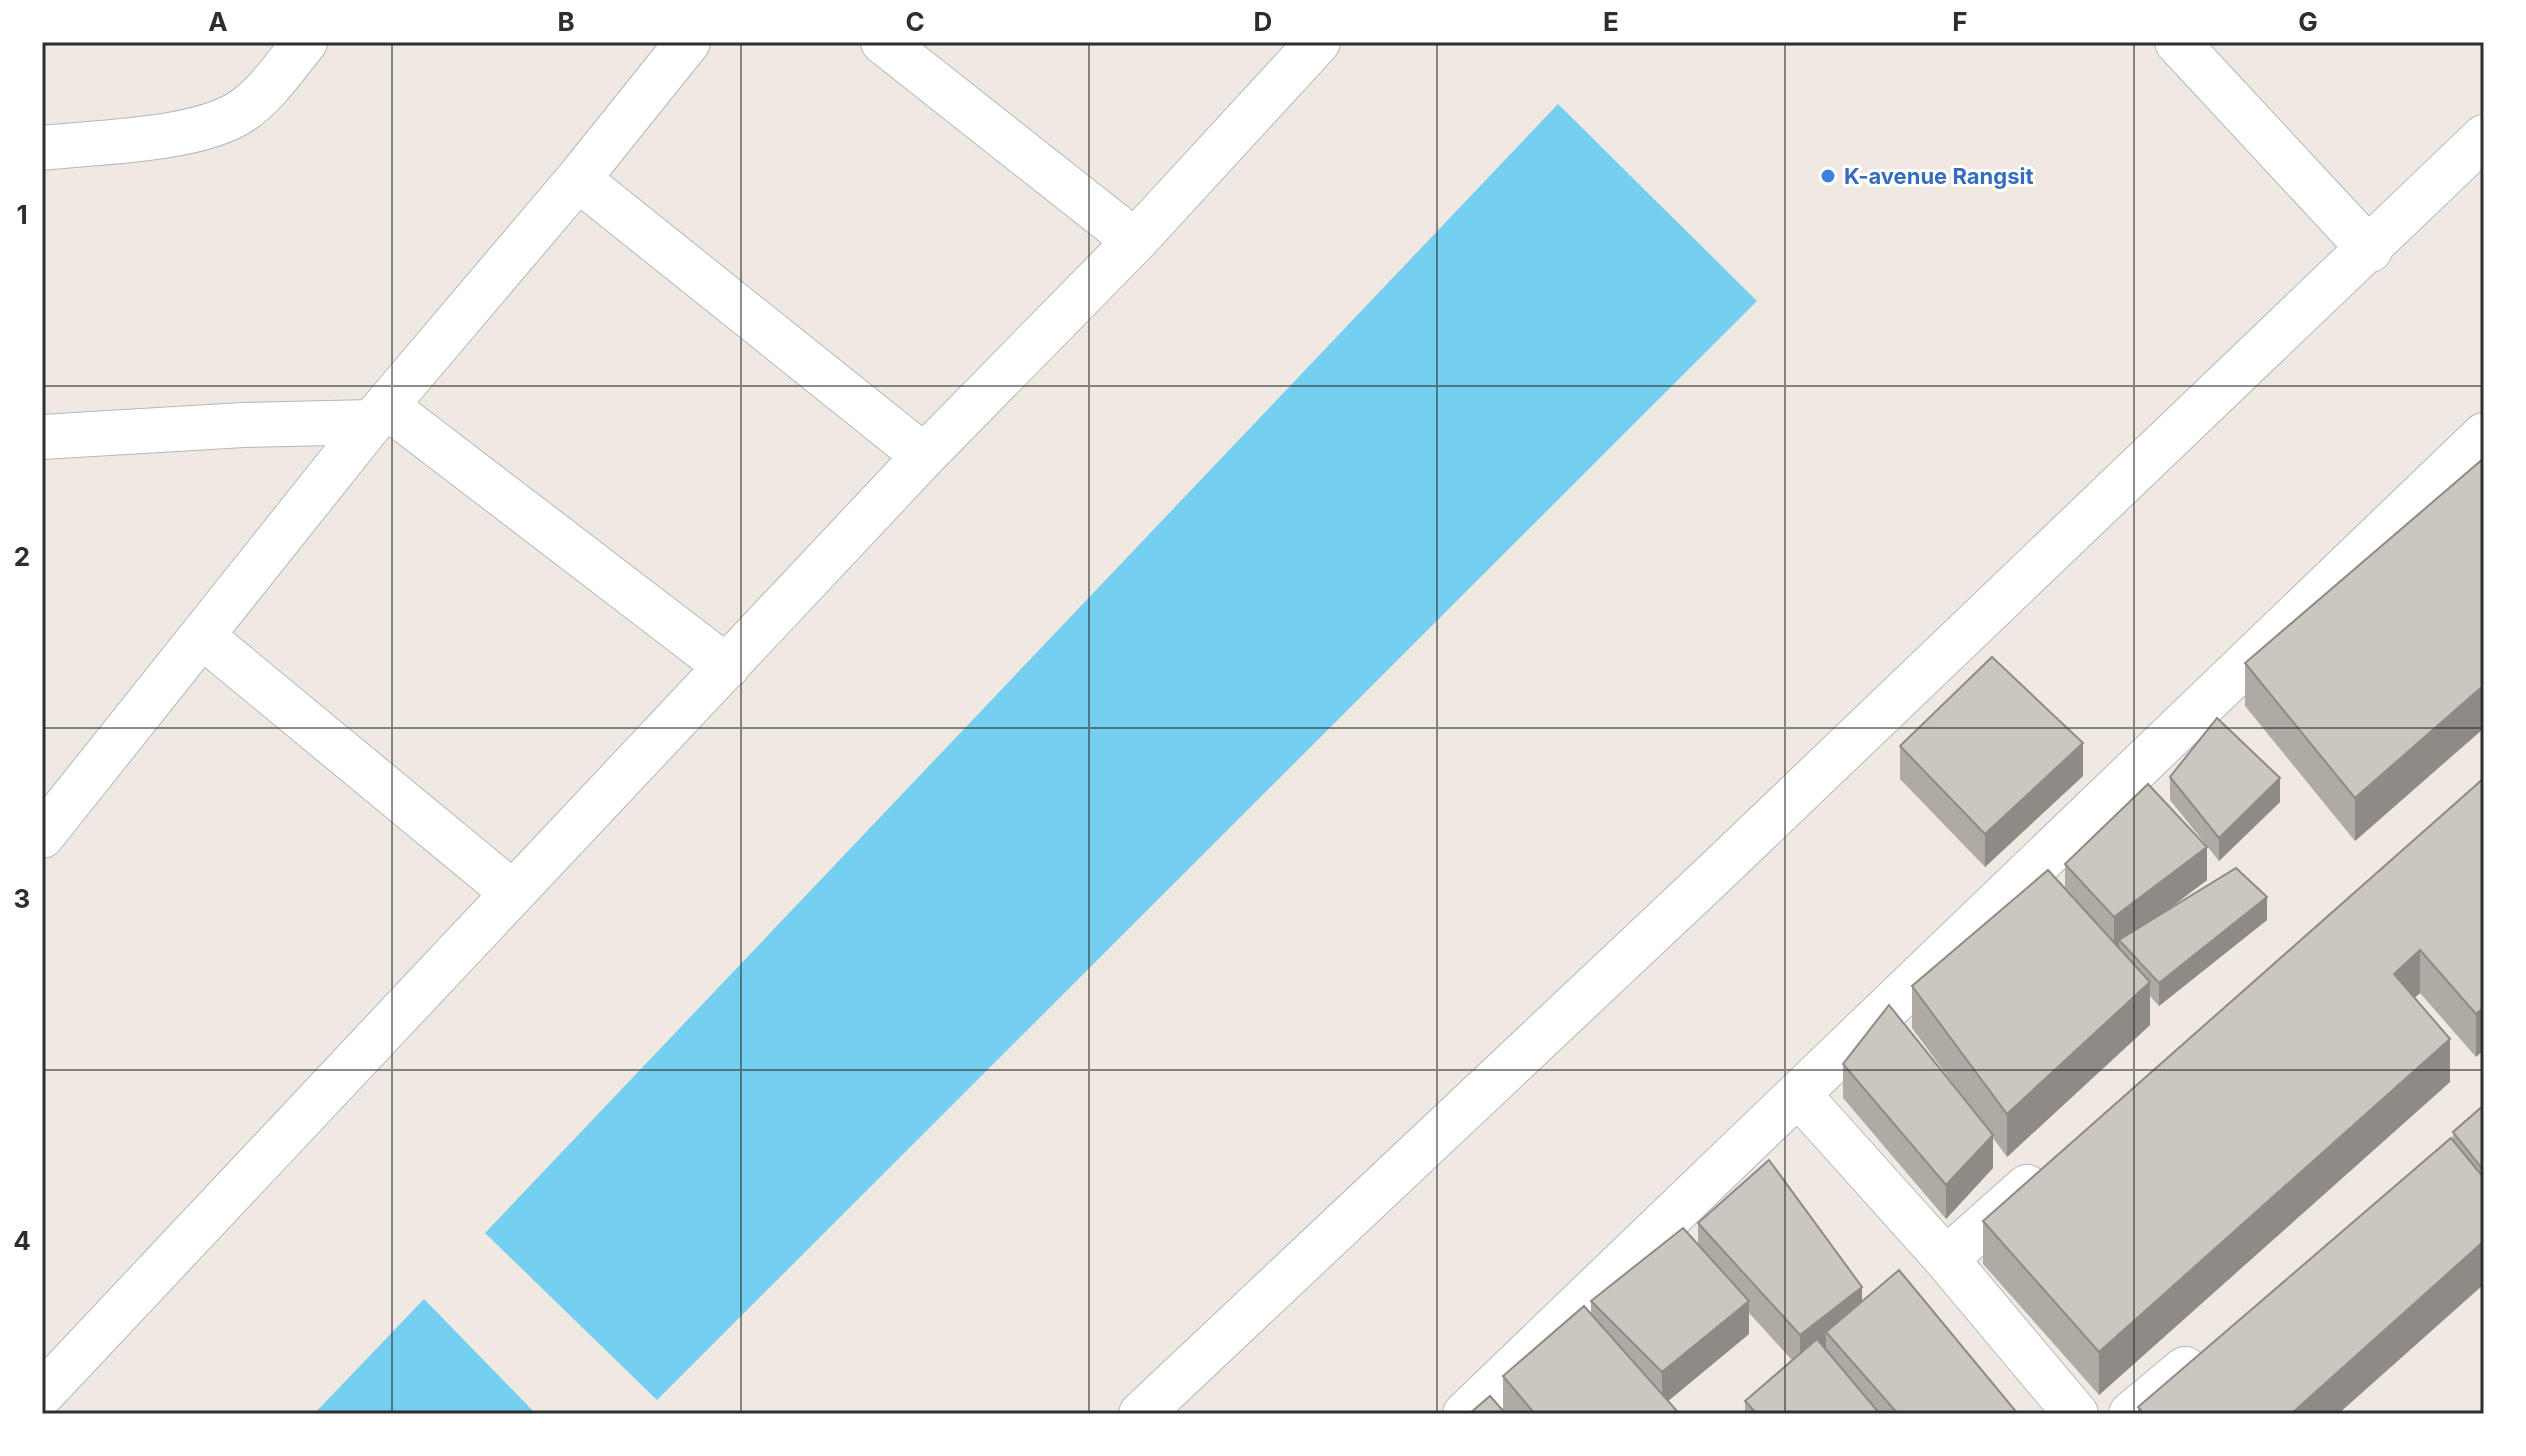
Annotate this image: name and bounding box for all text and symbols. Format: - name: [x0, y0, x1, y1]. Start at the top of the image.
- text: A: [208, 6, 228, 37]
- text: B: [557, 6, 575, 37]
- text: C: [905, 6, 925, 37]
- text: D: [1254, 6, 1272, 37]
- text: E: [1603, 6, 1619, 37]
- text: F: [1952, 6, 1968, 37]
- text: G: [2298, 6, 2318, 37]
- place label: K-avenue Rangsit: [1844, 163, 2033, 189]
- marker: K-avenue Rangsit: [1819, 167, 1837, 185]
- text: 1: [16, 199, 28, 230]
- text: 2: [14, 541, 30, 572]
- text: 3: [14, 883, 30, 914]
- text: 4: [13, 1225, 31, 1256]

